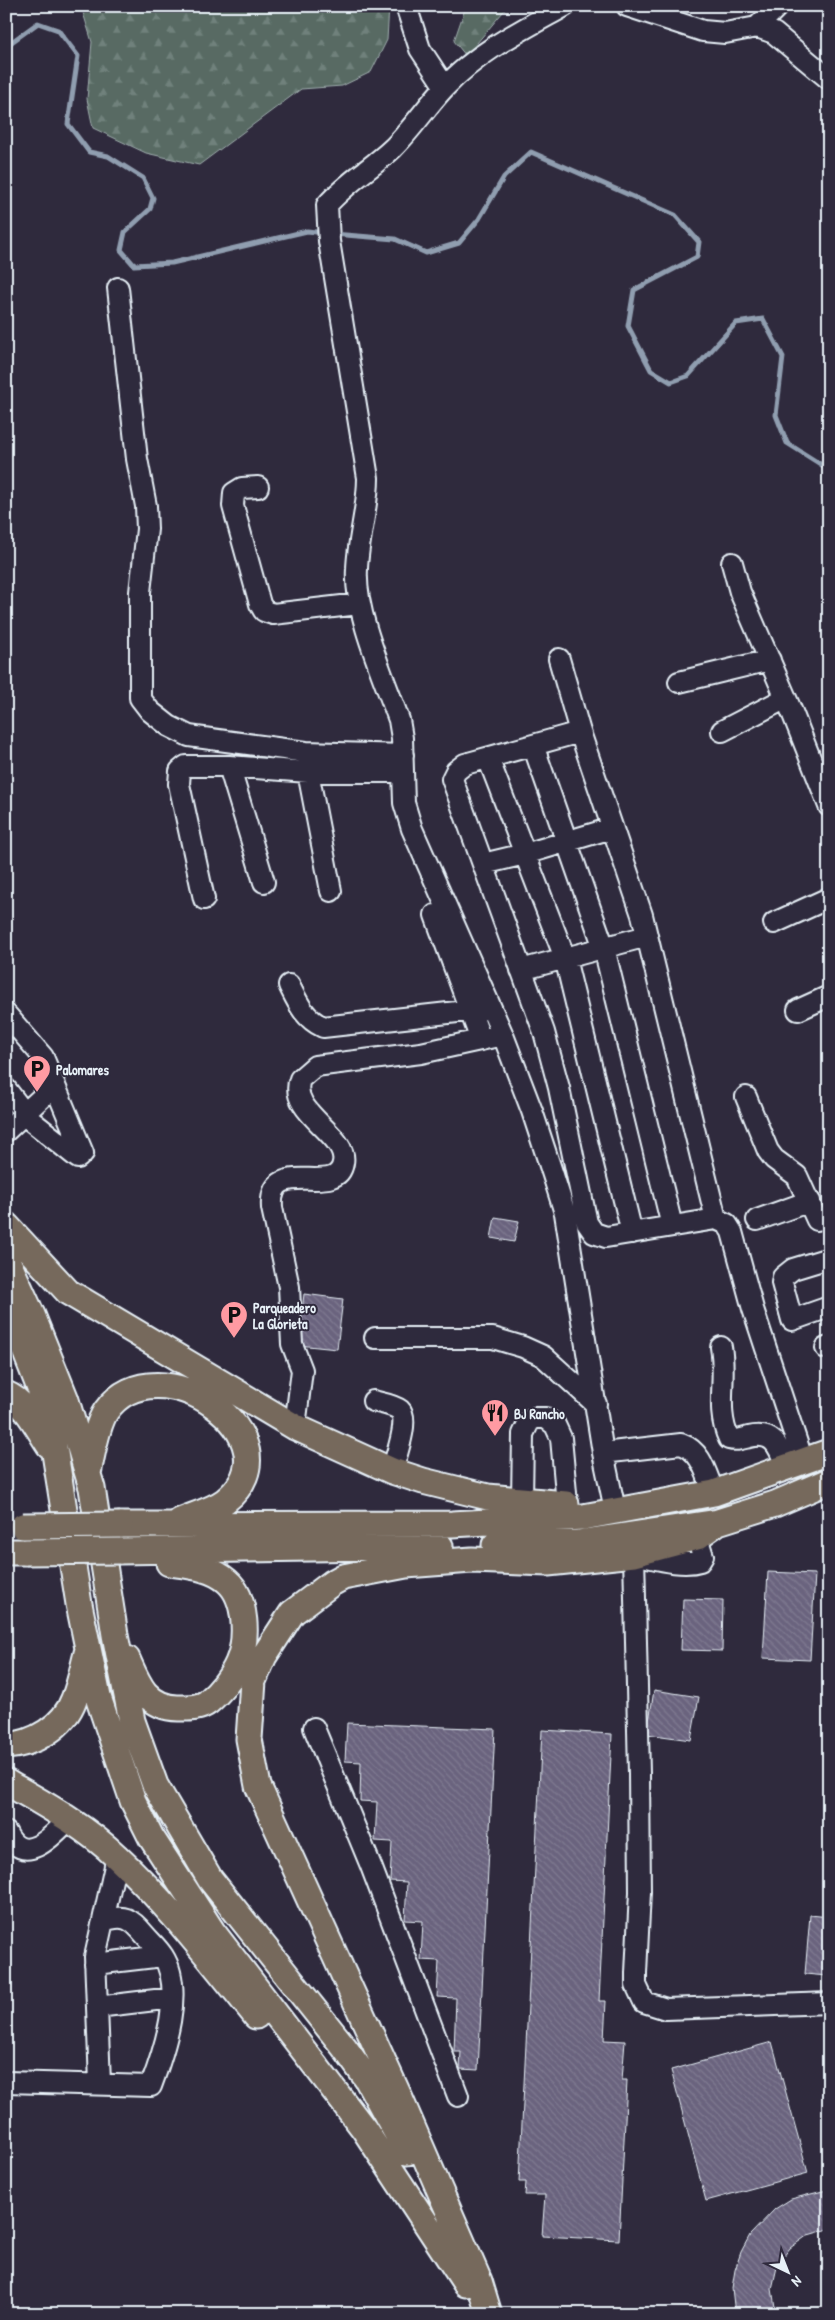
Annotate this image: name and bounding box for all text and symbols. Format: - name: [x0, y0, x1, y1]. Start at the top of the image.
- parking icon: Palomares: [22, 1054, 52, 1093]
- place label: Palomares: [56, 1060, 110, 1079]
- place label: Parqueadero La Glorieta: [253, 1298, 316, 1333]
- parking icon: Parqueadero La Glorieta: [219, 1300, 249, 1339]
- restaurant icon: BJ Rancho: [480, 1398, 510, 1437]
- place label: BJ Rancho: [514, 1404, 565, 1423]
- north arrow: [762, 2248, 812, 2298]
- text: N: [788, 2272, 806, 2292]

